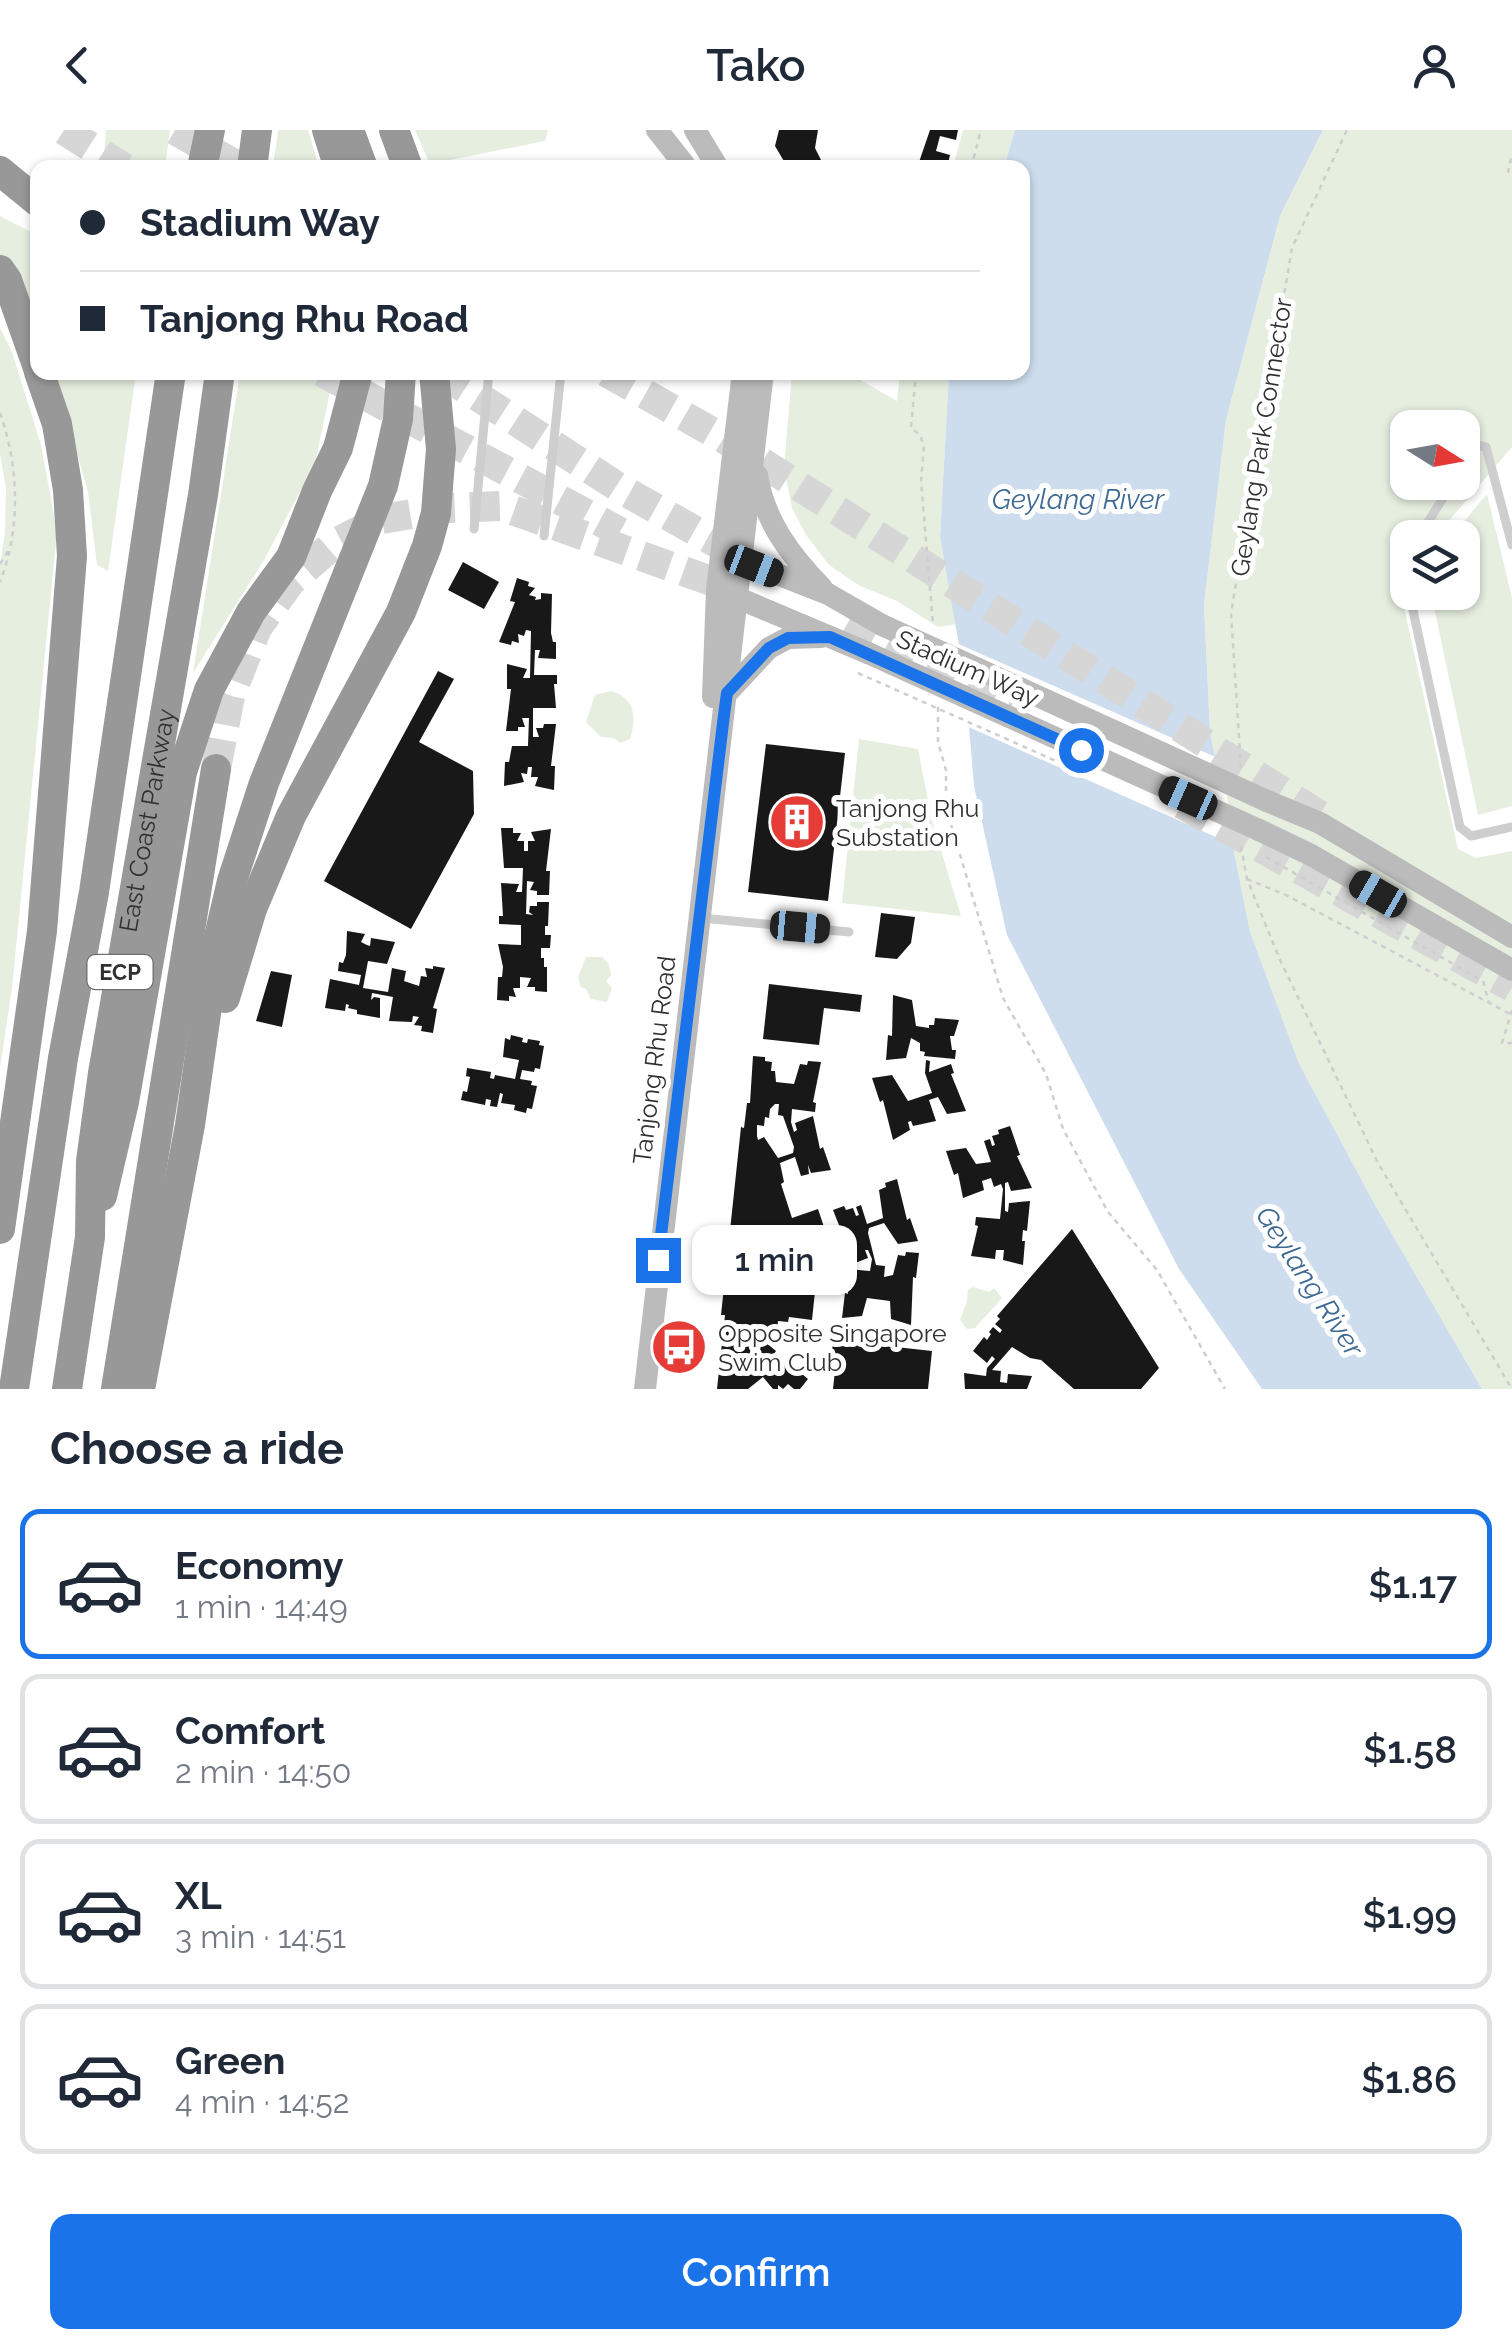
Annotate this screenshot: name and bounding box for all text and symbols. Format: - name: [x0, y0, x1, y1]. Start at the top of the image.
- icon: back: [50, 38, 105, 93]
- icon: person: [1407, 38, 1462, 93]
- text: Tako: [706, 39, 806, 92]
- text: Stadium Way: [140, 200, 380, 245]
- street label: Geylang Park Connector: [1224, 295, 1298, 578]
- text: Tanjong Rhu Road: [140, 296, 469, 341]
- north arrow: [1390, 410, 1480, 500]
- map controls: [1390, 410, 1480, 610]
- water label: Geylang River: [992, 483, 1166, 516]
- button: layers: [1390, 520, 1480, 610]
- car: [721, 541, 787, 591]
- street label: Stadium Way: [892, 623, 1044, 713]
- street label: East Coast Parkway: [113, 706, 181, 934]
- route start: [1059, 728, 1104, 773]
- car: [1154, 772, 1222, 824]
- building icon: Tanjong Rhu Substation: [767, 792, 827, 852]
- place label: Tanjong Rhu Substation: [836, 793, 979, 852]
- car: [1345, 866, 1411, 922]
- car: [769, 909, 831, 945]
- street label: Tanjong Rhu Road: [626, 954, 682, 1166]
- road number: ECP: [88, 955, 152, 989]
- water label: Geylang River: [1249, 1200, 1371, 1364]
- callout: 1 min: [693, 1225, 858, 1295]
- route end: [636, 1238, 681, 1283]
- text: 1 min: [735, 1241, 814, 1278]
- bus stop icon: Opposite Singapore Swim Club: [649, 1317, 709, 1377]
- place label: Opposite Singapore Swim Club: [718, 1318, 947, 1377]
- text: Choose a ride: [50, 1422, 344, 1475]
- icon: car: [55, 1539, 145, 1629]
- text: Economy: [175, 1543, 344, 1588]
- text: $1.17: [1368, 1562, 1457, 1607]
- text: 1 min · 14:49: [175, 1588, 348, 1625]
- icon: car: [55, 1704, 145, 1794]
- text: Comfort: [175, 1708, 325, 1753]
- text: $1.58: [1363, 1727, 1457, 1772]
- text: 2 min · 14:50: [175, 1753, 351, 1790]
- icon: car: [55, 1869, 145, 1959]
- text: XL: [175, 1873, 222, 1918]
- text: $1.99: [1362, 1892, 1457, 1937]
- text: 3 min · 14:51: [175, 1918, 346, 1955]
- icon: car: [55, 2034, 145, 2124]
- text: Green: [175, 2038, 285, 2083]
- text: $1.86: [1361, 2057, 1457, 2102]
- text: 4 min · 14:52: [175, 2083, 349, 2120]
- button: Confirm: [50, 2214, 1462, 2329]

